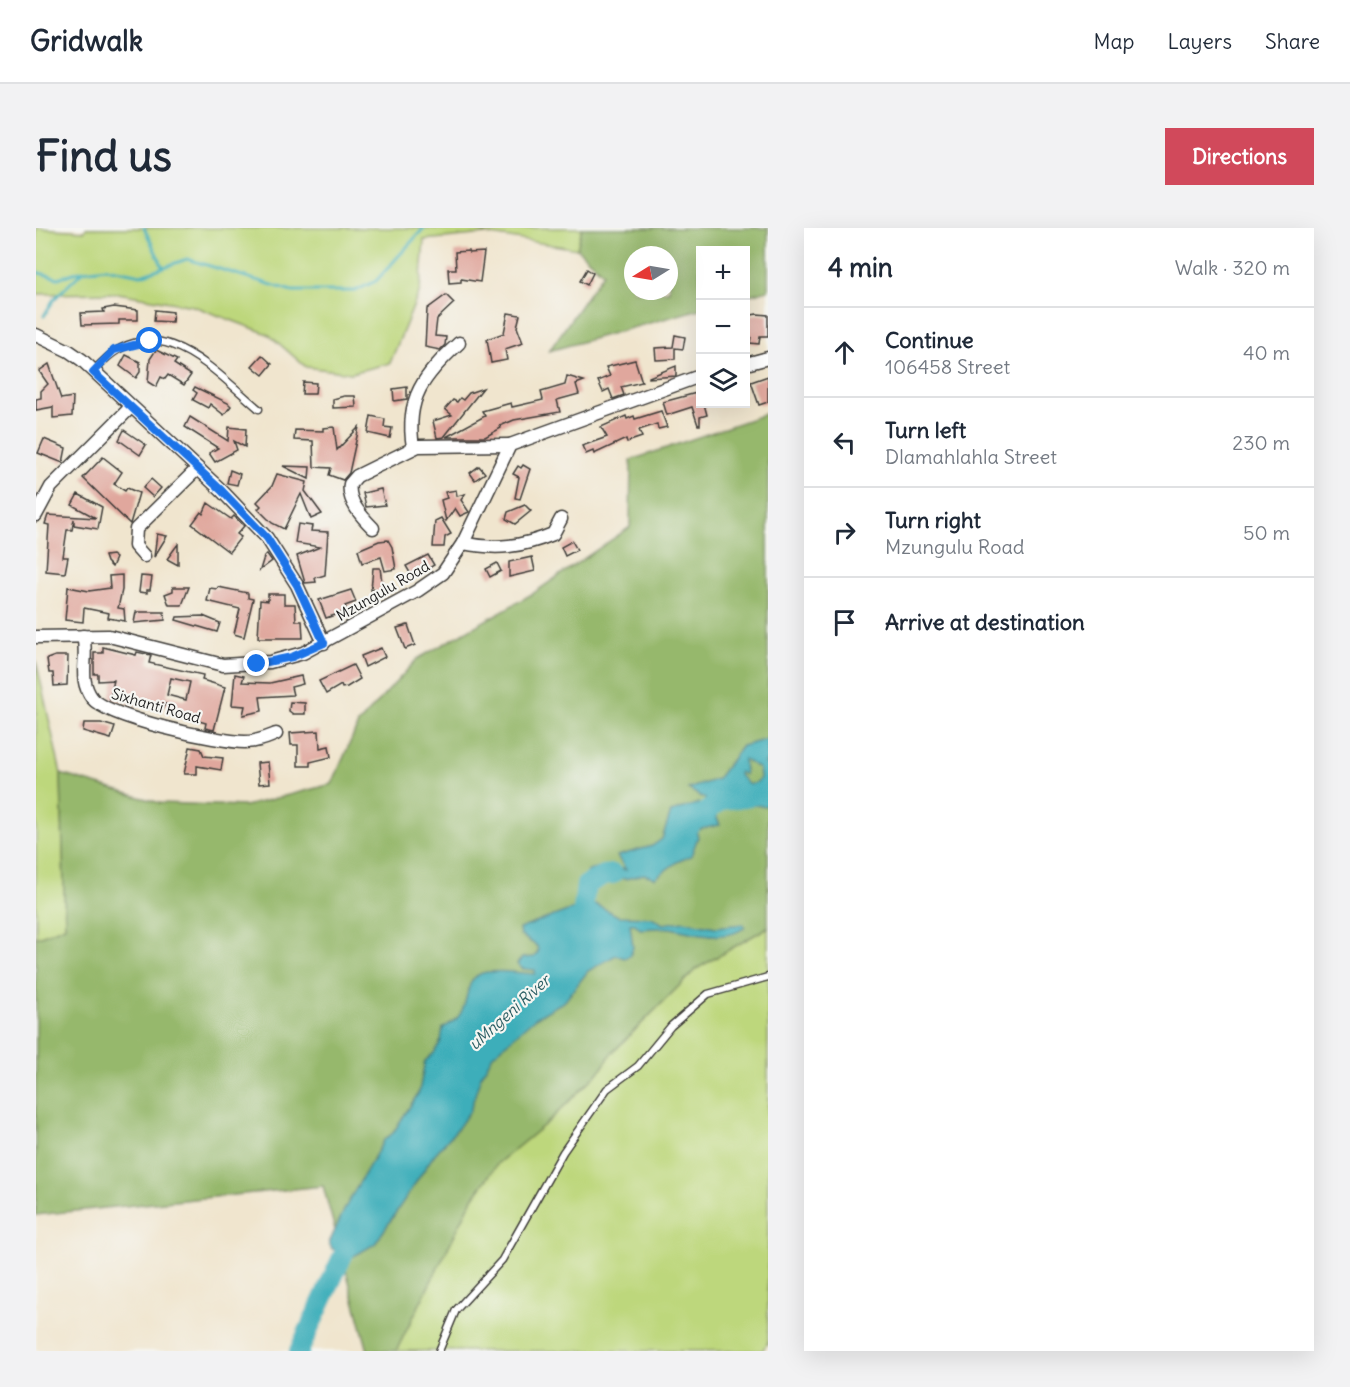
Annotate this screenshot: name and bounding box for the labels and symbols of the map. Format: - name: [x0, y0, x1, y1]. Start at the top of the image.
- north arrow: [624, 246, 678, 300]
- route start: [136, 327, 162, 353]
- street label: Mzungulu Road: [333, 556, 433, 625]
- route end: [243, 650, 269, 676]
- street label: Sixhanti Road: [109, 684, 203, 727]
- water label: uMngeni River: [464, 969, 556, 1054]

